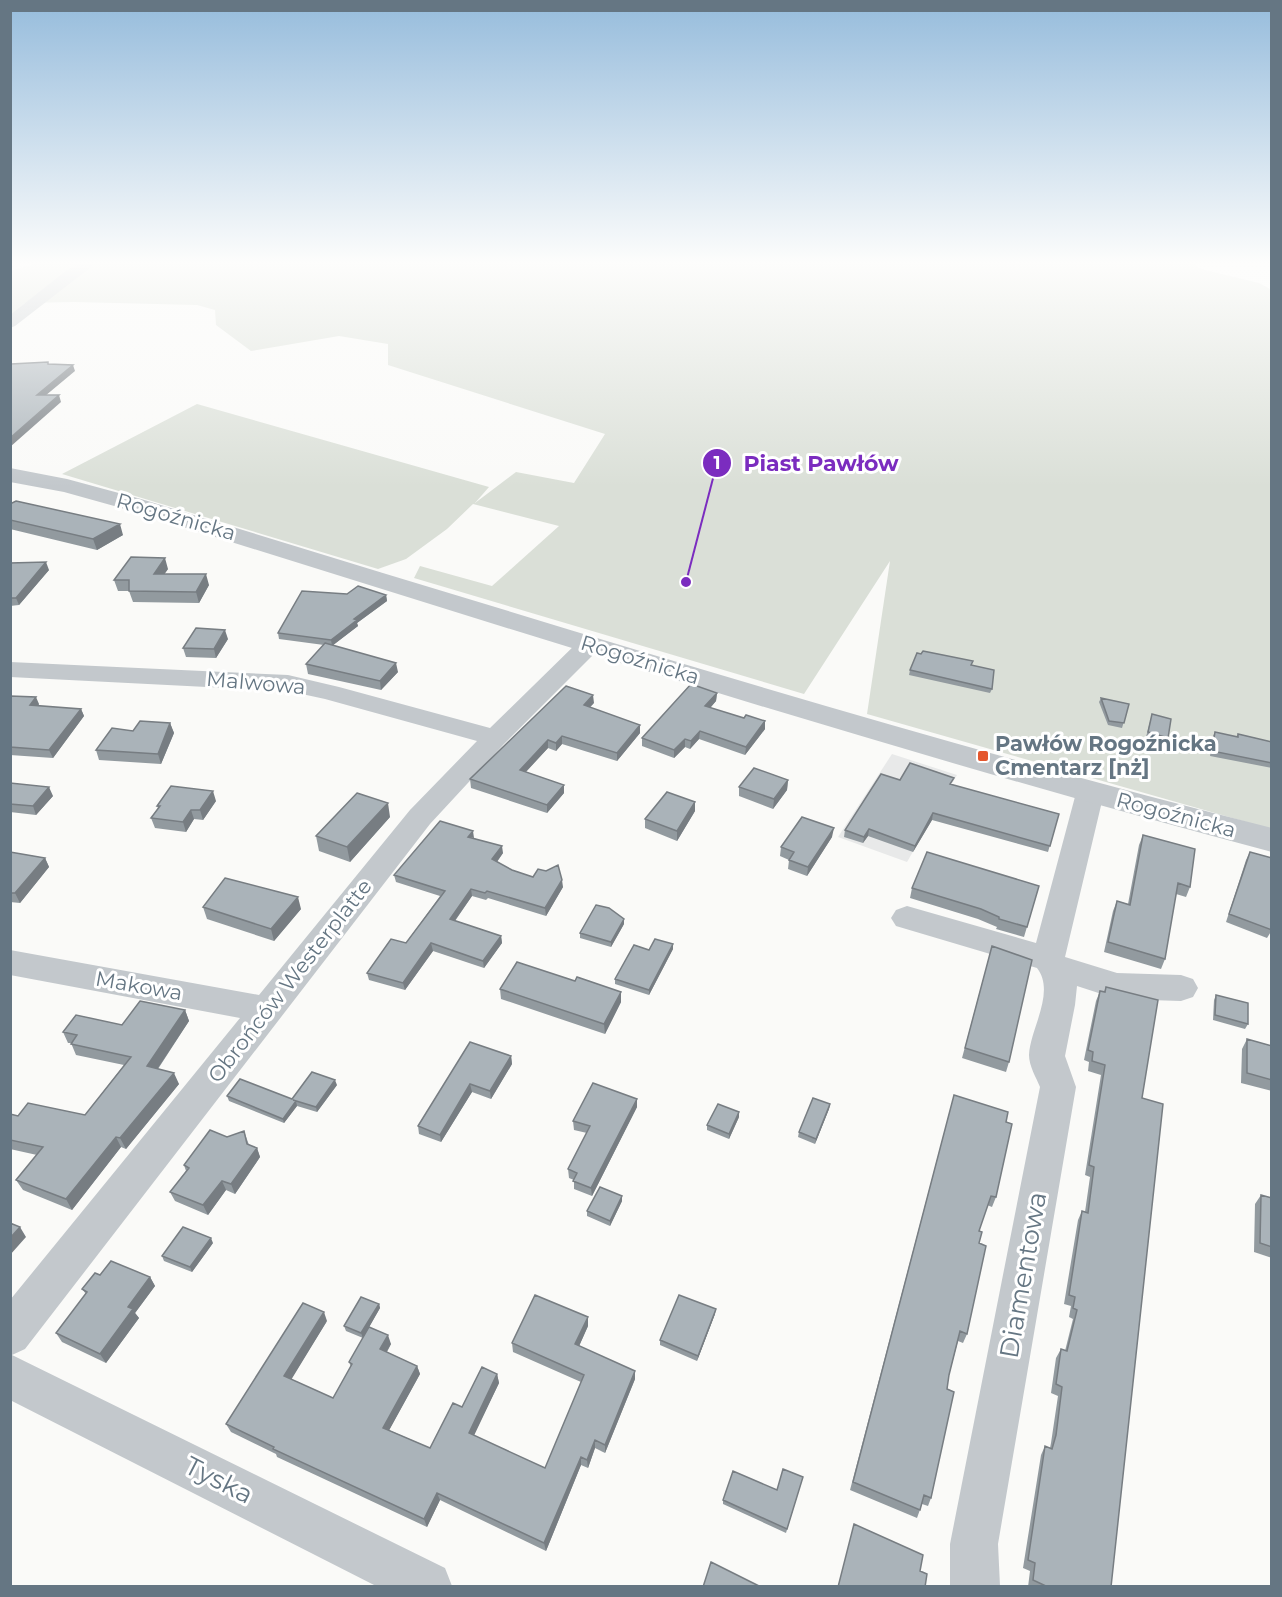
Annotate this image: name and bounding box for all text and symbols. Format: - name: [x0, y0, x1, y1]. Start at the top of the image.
- callout: Piast Pawłów: [702, 443, 911, 483]
- text: Piast Pawłów: [743, 450, 899, 477]
- text: 1: [713, 452, 721, 474]
- street label: Rogoźnicka: [114, 488, 239, 545]
- street label: Rogoźnicka: [578, 630, 702, 689]
- street label: Malwowa: [205, 666, 307, 699]
- place label: Pawłów Rogoźnicka Cmentarz [nż]: [995, 731, 1217, 780]
- marker: Pawłów Rogoźnicka Cmentarz [nż]: [976, 749, 990, 763]
- street label: Rogoźnicka: [1114, 787, 1239, 842]
- street label: Obrońców Westerplatte: [202, 874, 377, 1087]
- street label: Makowa: [94, 966, 185, 1005]
- street label: Diamentowa: [993, 1189, 1053, 1361]
- street label: Tyska: [180, 1449, 258, 1511]

